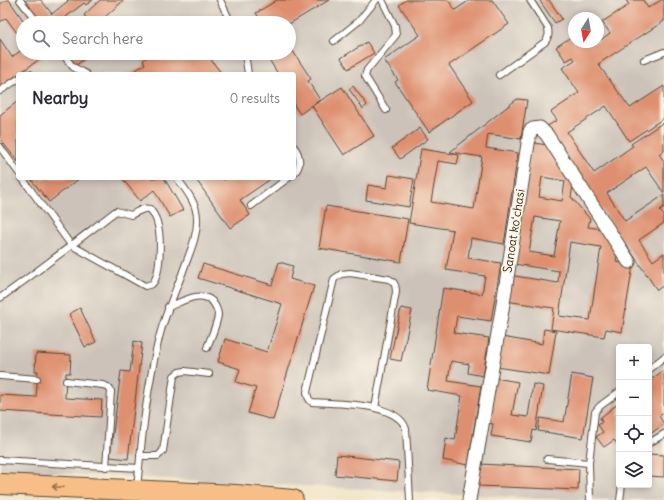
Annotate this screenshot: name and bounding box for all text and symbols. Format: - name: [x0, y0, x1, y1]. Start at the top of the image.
- north arrow: [568, 12, 604, 48]
- search box: [16, 16, 296, 60]
- icon: search: [30, 27, 52, 49]
- text: Search here: [62, 29, 143, 48]
- text: Nearby: [32, 87, 88, 109]
- text: 0 results: [230, 90, 280, 107]
- street label: Sanoat koʻchasi: [499, 188, 528, 274]
- map controls: [616, 344, 652, 488]
- button: +: [616, 344, 652, 380]
- button: −: [616, 380, 652, 416]
- button: locate: [616, 416, 652, 452]
- button: layers: [616, 452, 652, 488]
- one-way arrow: [52, 483, 65, 491]

